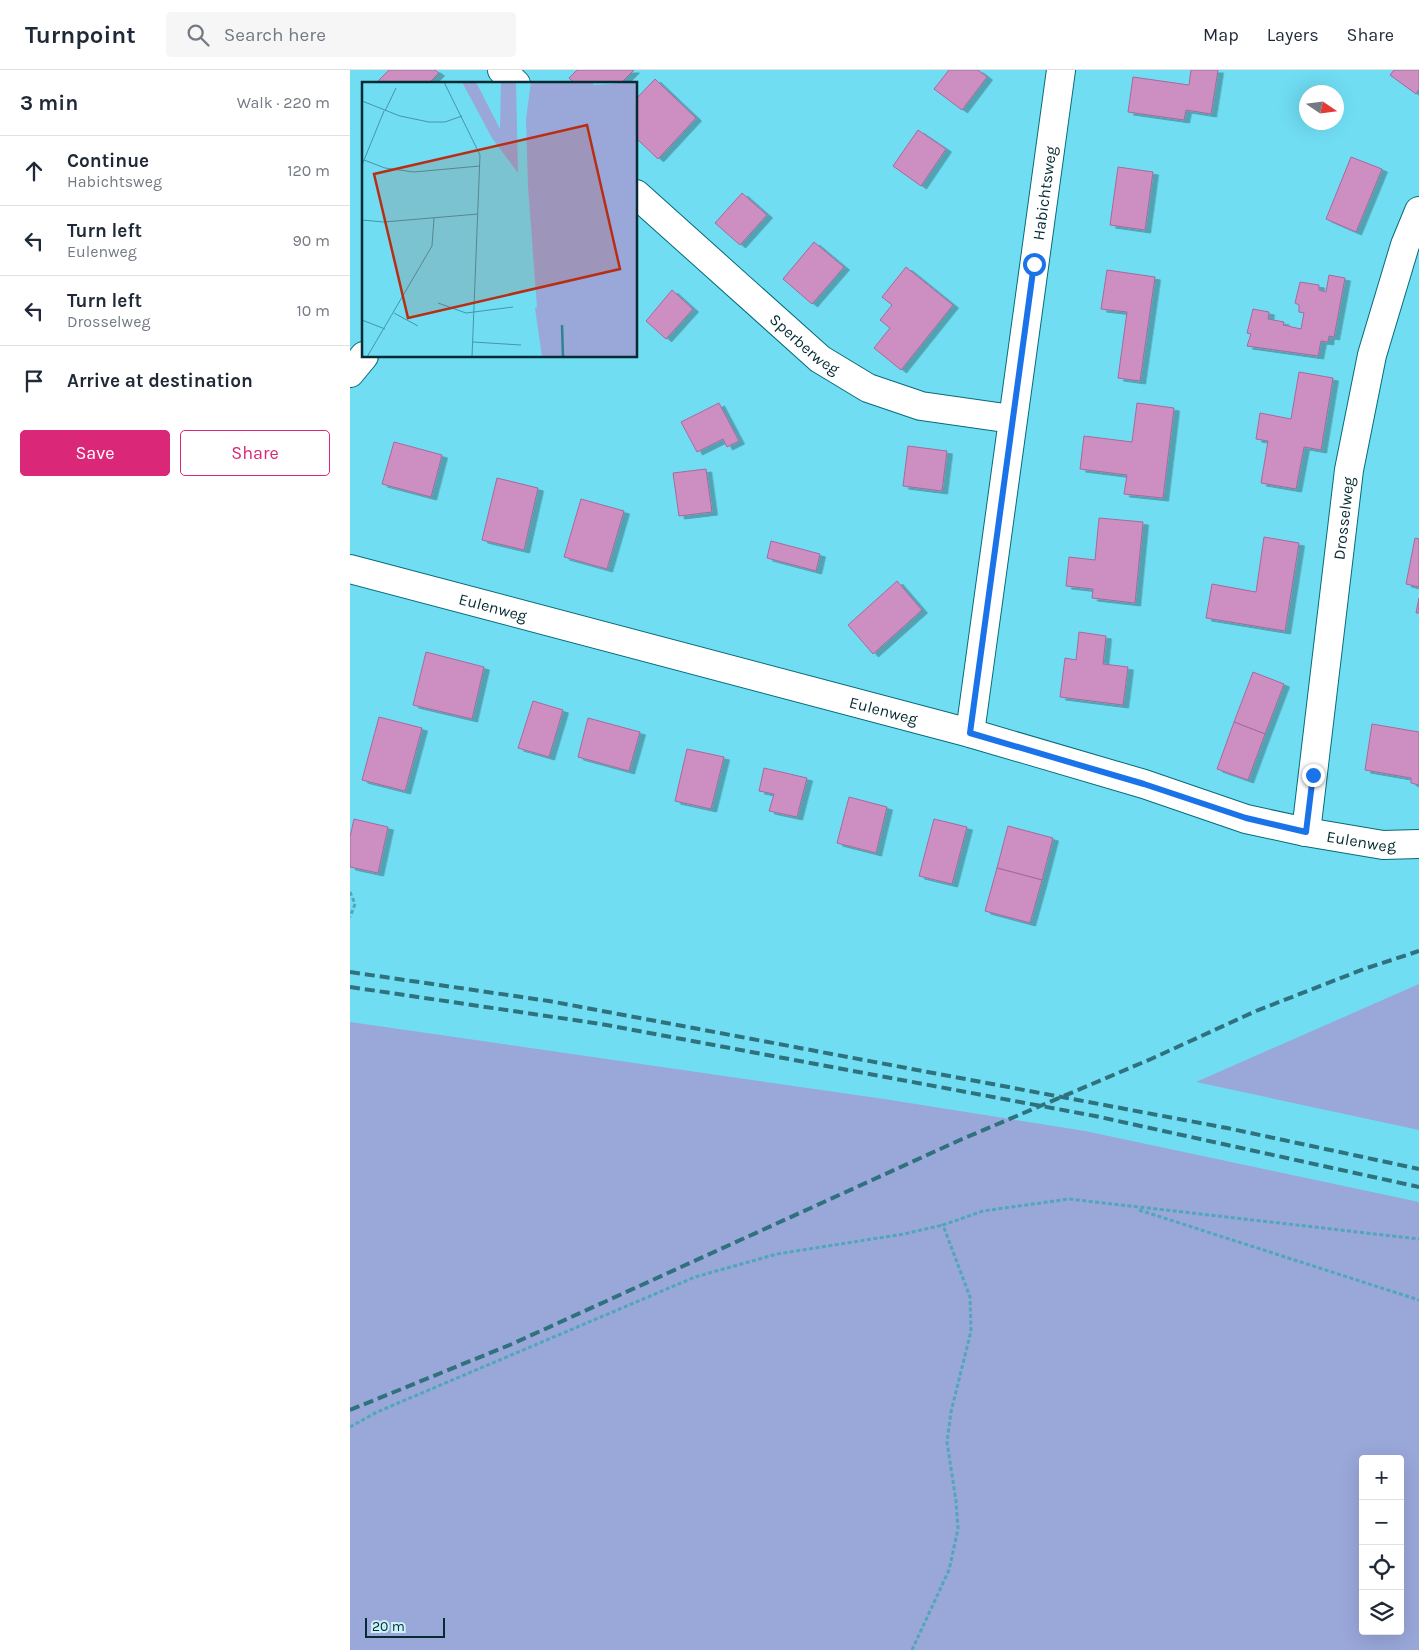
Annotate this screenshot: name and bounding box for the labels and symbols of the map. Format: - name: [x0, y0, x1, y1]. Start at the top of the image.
- inset map: [362, 82, 638, 358]
- north arrow: [1299, 85, 1344, 130]
- street label: Habichtsweg: [1028, 145, 1060, 241]
- route start: [1023, 253, 1046, 276]
- street label: Sperberweg: [766, 309, 843, 378]
- street label: Drosselweg: [1329, 476, 1358, 561]
- street label: Eulenweg: [457, 589, 529, 625]
- street label: Eulenweg: [847, 692, 920, 728]
- route end: [1302, 764, 1325, 787]
- street label: Eulenweg: [1325, 826, 1396, 855]
- scale bar: [365, 1615, 445, 1638]

